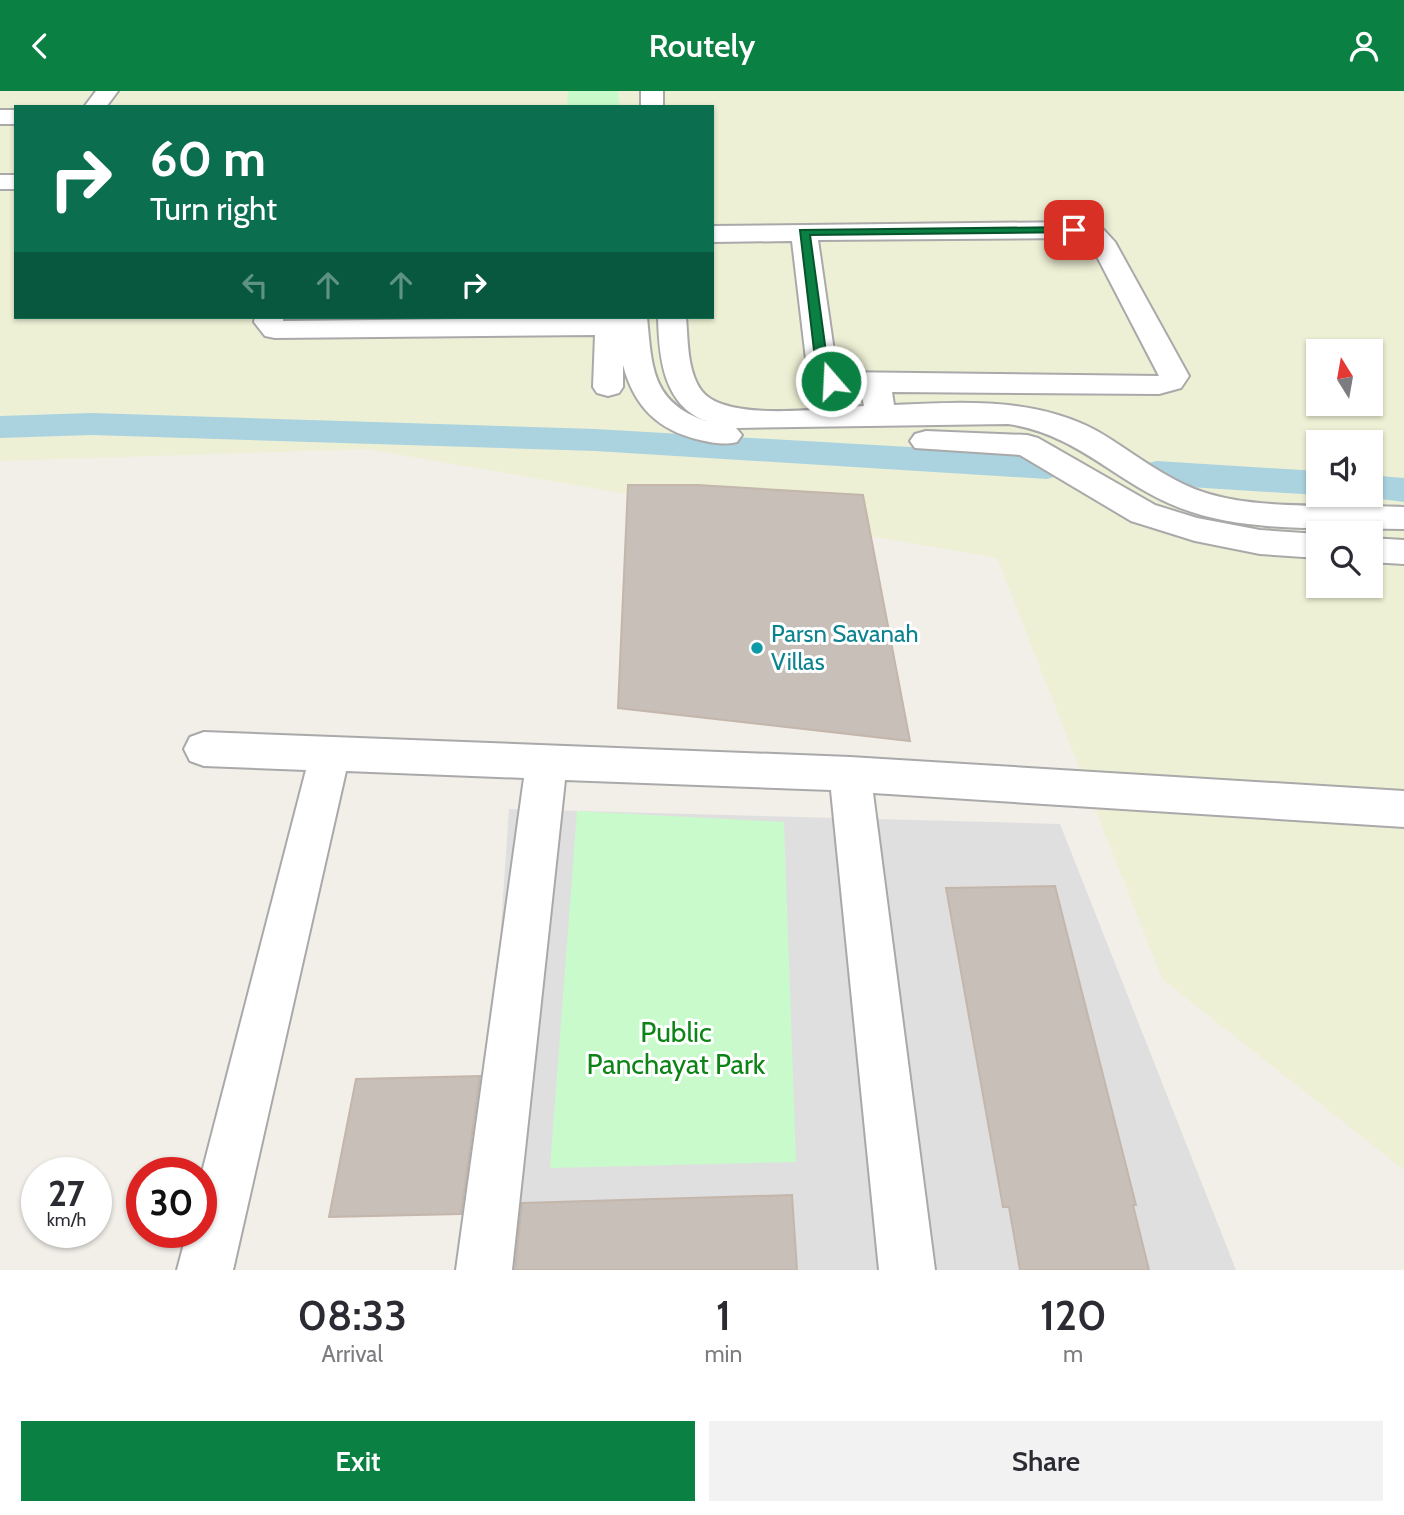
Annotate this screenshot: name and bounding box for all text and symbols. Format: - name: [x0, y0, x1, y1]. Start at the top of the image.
- text: Routely: [649, 26, 755, 65]
- icon: back: [21, 27, 59, 65]
- icon: person: [1345, 27, 1383, 65]
- text: 60 m: [150, 129, 266, 188]
- icon: right: [35, 133, 126, 224]
- text: Turn right: [150, 189, 277, 228]
- pin: [1044, 200, 1104, 260]
- icon: arrive: [1055, 211, 1093, 249]
- icon: left: [236, 266, 274, 304]
- icon: ahead: [309, 266, 347, 304]
- icon: ahead: [382, 266, 420, 304]
- icon: right: [455, 266, 493, 304]
- north arrow: [1306, 339, 1382, 417]
- map controls: [1306, 339, 1383, 598]
- position arrow: [794, 344, 868, 418]
- button: sound: [1306, 430, 1383, 507]
- button: search: [1306, 521, 1383, 598]
- place label: Parsn Savanah Villas: [771, 619, 918, 676]
- marker: Parsn Savanah Villas: [749, 640, 765, 656]
- park label: Public Panchayat Park: [587, 1015, 766, 1081]
- speed limit sign: 30: [126, 1157, 217, 1248]
- text: 27: [48, 1172, 85, 1215]
- text: km/h: [47, 1209, 86, 1231]
- text: 08:33: [298, 1289, 407, 1341]
- text: 1: [716, 1289, 731, 1341]
- text: 120: [1040, 1289, 1106, 1341]
- text: Arrival: [322, 1340, 383, 1368]
- text: min: [704, 1340, 742, 1368]
- text: m: [1063, 1340, 1083, 1368]
- button: Exit: [21, 1421, 695, 1501]
- button: Share: [709, 1421, 1383, 1501]

